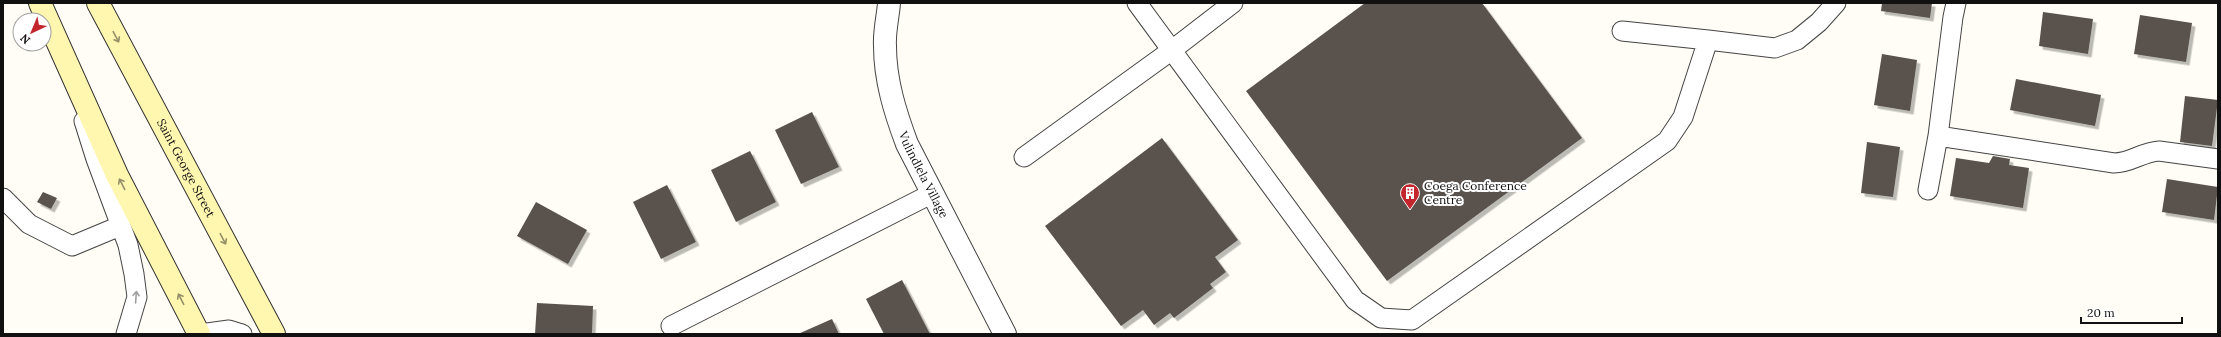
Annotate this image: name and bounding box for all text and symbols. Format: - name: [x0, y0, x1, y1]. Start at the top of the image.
- north arrow: [12, 12, 52, 52]
- text: N: [17, 31, 33, 47]
- one-way arrow: [113, 31, 120, 43]
- street label: Saint George Street: [154, 116, 219, 220]
- street label: Vulindlela Village: [896, 128, 952, 221]
- one-way arrow: [117, 178, 125, 190]
- place label: Coega Conference Centre: [1424, 178, 1527, 207]
- building icon: Coega Conference Centre: [1399, 182, 1421, 210]
- one-way arrow: [220, 232, 228, 244]
- one-way arrow: [132, 290, 139, 303]
- one-way arrow: [177, 294, 185, 306]
- scale bar: [2081, 299, 2182, 325]
- text: 20 m: [2087, 305, 2115, 320]

